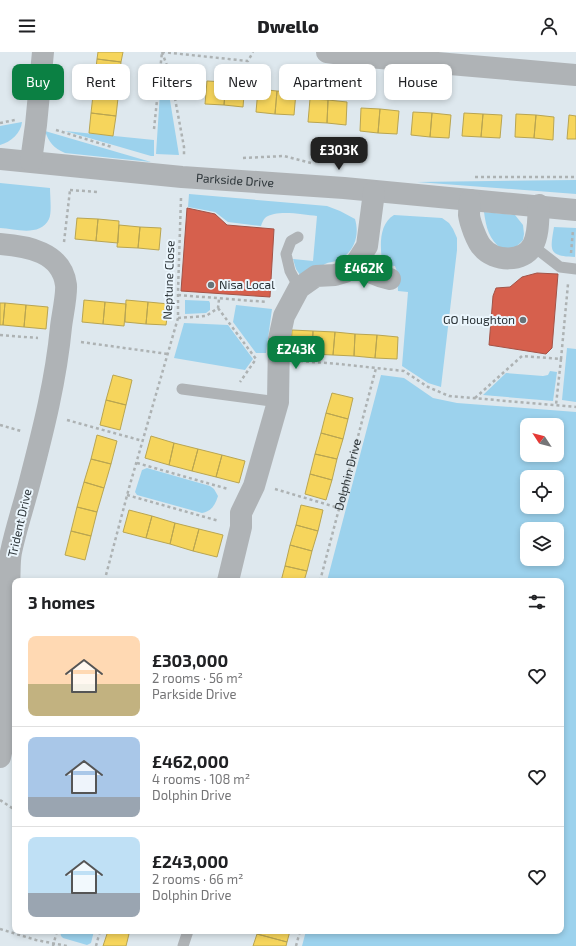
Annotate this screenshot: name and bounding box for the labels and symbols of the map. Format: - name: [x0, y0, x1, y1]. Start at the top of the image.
- pin: £303K: [311, 137, 367, 171]
- street label: Parkside Drive: [196, 170, 275, 189]
- street label: Neptune Close: [160, 240, 176, 320]
- pin: £462K: [336, 255, 392, 289]
- place label: Nisa Local: [219, 277, 275, 291]
- marker: Nisa Local: [206, 280, 216, 290]
- place label: GO Houghton: [443, 312, 515, 326]
- marker: GO Houghton: [518, 315, 528, 325]
- pin: £243K: [268, 336, 324, 370]
- north arrow: [520, 418, 564, 462]
- street label: Dolphin Drive: [331, 437, 363, 512]
- street label: Trident Drive: [4, 487, 34, 558]

